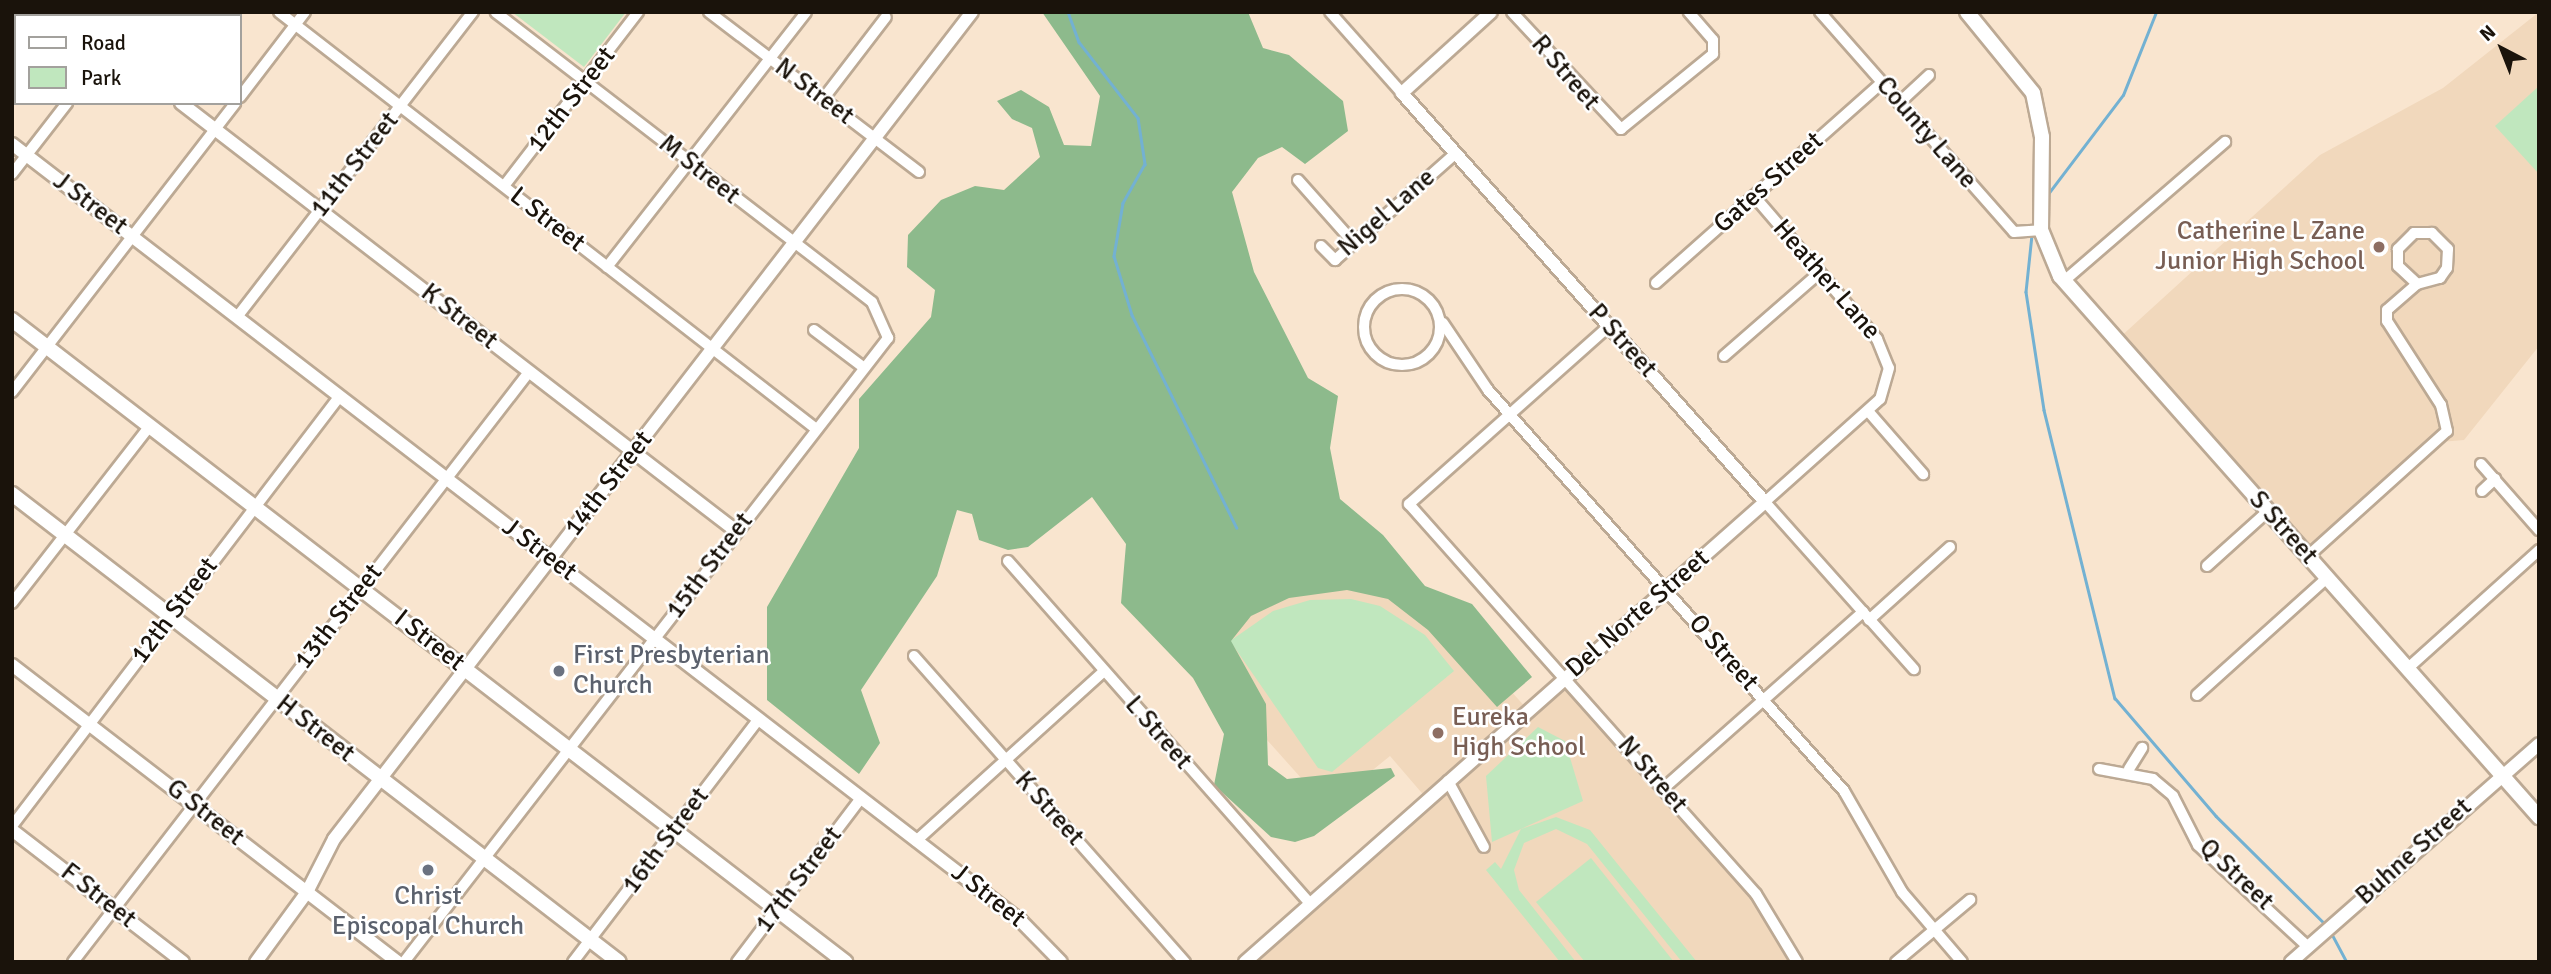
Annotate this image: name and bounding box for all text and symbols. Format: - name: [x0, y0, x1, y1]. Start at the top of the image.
- legend: [14, 14, 242, 105]
- north arrow: [2467, 14, 2537, 84]
- text: N: [2475, 20, 2501, 47]
- street label: R Street: [1524, 29, 1606, 117]
- text: Road: [81, 30, 126, 56]
- street label: 12th Street: [521, 41, 623, 159]
- street label: N Street: [768, 52, 860, 132]
- text: Park: [81, 65, 121, 91]
- street label: County Lane: [1869, 71, 1983, 195]
- street label: 11th Street: [304, 106, 406, 224]
- street label: Gates Street: [1708, 126, 1830, 240]
- street label: M Street: [652, 129, 746, 211]
- street label: Nigel Lane: [1332, 162, 1442, 264]
- street label: J Street: [47, 166, 133, 242]
- street label: L Street: [503, 181, 591, 259]
- street label: Heather Lane: [1765, 214, 1887, 346]
- place label: Catherine L Zane Junior High School: [2155, 216, 2365, 278]
- marker: Catherine L Zane Junior High School: [2371, 239, 2387, 255]
- street label: K Street: [414, 277, 504, 357]
- street label: P Street: [1581, 298, 1663, 384]
- street label: 14th Street: [558, 425, 660, 543]
- street label: S Street: [2242, 485, 2324, 571]
- street label: 15th Street: [660, 507, 760, 625]
- street label: J Street: [496, 512, 582, 588]
- street label: Del Norte Street: [1560, 543, 1716, 685]
- street label: 12th Street: [125, 552, 225, 670]
- street label: 13th Street: [288, 558, 390, 676]
- street label: I Street: [387, 604, 471, 678]
- street label: O Street: [1682, 609, 1764, 697]
- place label: First Presbyterian Church: [573, 640, 770, 702]
- marker: First Presbyterian Church: [551, 663, 567, 679]
- street label: H Street: [270, 689, 360, 769]
- street label: L Street: [1118, 690, 1198, 776]
- place label: Eureka High School: [1452, 702, 1586, 764]
- marker: Eureka High School: [1430, 725, 1446, 741]
- street label: N Street: [1610, 730, 1694, 820]
- street label: K Street: [1008, 766, 1090, 852]
- street label: G Street: [160, 773, 250, 853]
- street label: 16th Street: [616, 782, 716, 900]
- street label: Buhne Street: [2350, 792, 2478, 912]
- street label: 17th Street: [749, 821, 849, 939]
- street label: Q Street: [2192, 833, 2280, 917]
- street label: F Street: [54, 857, 142, 935]
- street label: J Street: [945, 858, 1031, 934]
- marker: Christ Episcopal Church: [420, 862, 436, 878]
- place label: Christ Episcopal Church: [332, 881, 524, 942]

